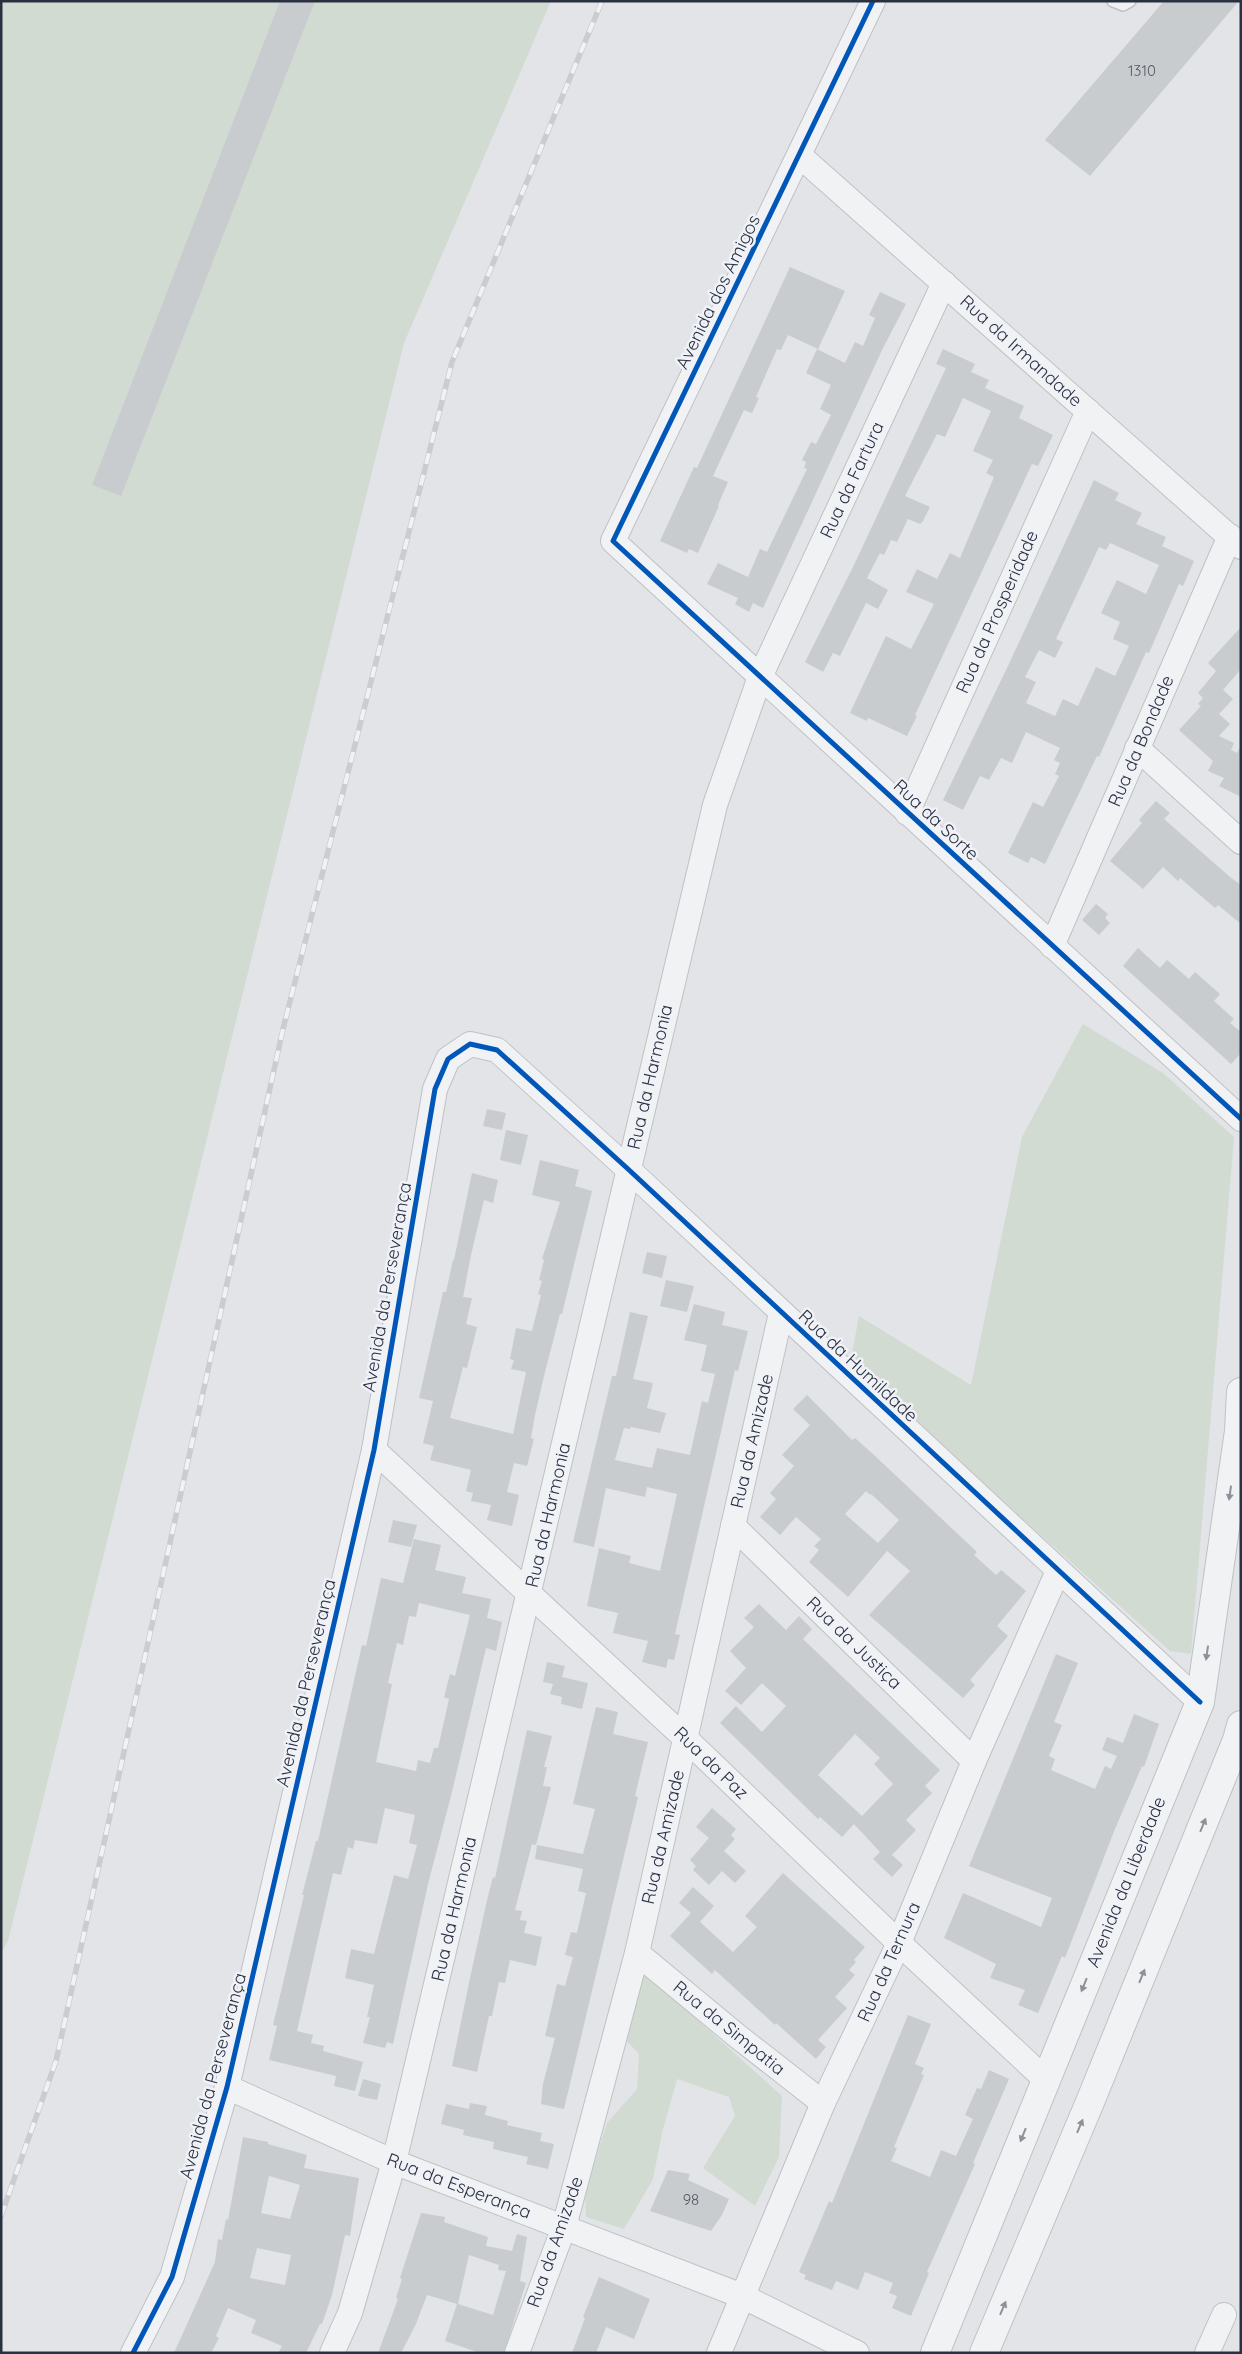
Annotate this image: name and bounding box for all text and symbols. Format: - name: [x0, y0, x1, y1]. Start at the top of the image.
- house number: 1310: [1128, 61, 1156, 80]
- street label: Avenida dos Amigos: [670, 211, 765, 373]
- street label: Rua da Irmandade: [955, 290, 1087, 412]
- street label: Rua da Fartura: [814, 418, 889, 542]
- street label: Rua da Prosperidade: [950, 527, 1043, 697]
- street label: Rua da Bondade: [1102, 672, 1179, 810]
- street label: Rua da Sorte: [889, 774, 984, 865]
- street label: Rua da Harmonia: [622, 1002, 677, 1152]
- street label: Avenida da Perseverança: [357, 1180, 416, 1394]
- street label: Rua da Humildade: [794, 1304, 923, 1427]
- street label: Rua da Amizade: [725, 1371, 778, 1510]
- street label: Rua da Harmonia: [520, 1440, 575, 1590]
- one-way arrow: [1226, 1485, 1234, 1501]
- street label: Avenida da Perseverança: [270, 1577, 341, 1789]
- street label: Rua da Justiça: [802, 1591, 907, 1694]
- one-way arrow: [1203, 1646, 1211, 1662]
- street label: Rua da Paz: [669, 1721, 753, 1804]
- street label: Rua da Amizade: [636, 1767, 689, 1906]
- street label: Avenida da Liberdade: [1081, 1793, 1170, 1971]
- one-way arrow: [1199, 1818, 1207, 1832]
- street label: Rua da Harmonia: [426, 1834, 481, 1984]
- street label: Rua da Ternura: [852, 1898, 925, 2025]
- one-way arrow: [1138, 1969, 1146, 1983]
- street label: Avenida da Perseverança: [174, 1970, 251, 2181]
- street label: Rua da Simpatia: [669, 1975, 790, 2080]
- one-way arrow: [1080, 1978, 1088, 1993]
- one-way arrow: [1076, 2118, 1084, 2133]
- one-way arrow: [1018, 2128, 1026, 2143]
- street label: Rua da Esperança: [384, 2147, 535, 2224]
- street label: Rua da Amizade: [521, 2173, 588, 2310]
- house number: 98: [683, 2190, 699, 2209]
- one-way arrow: [999, 2301, 1007, 2315]

